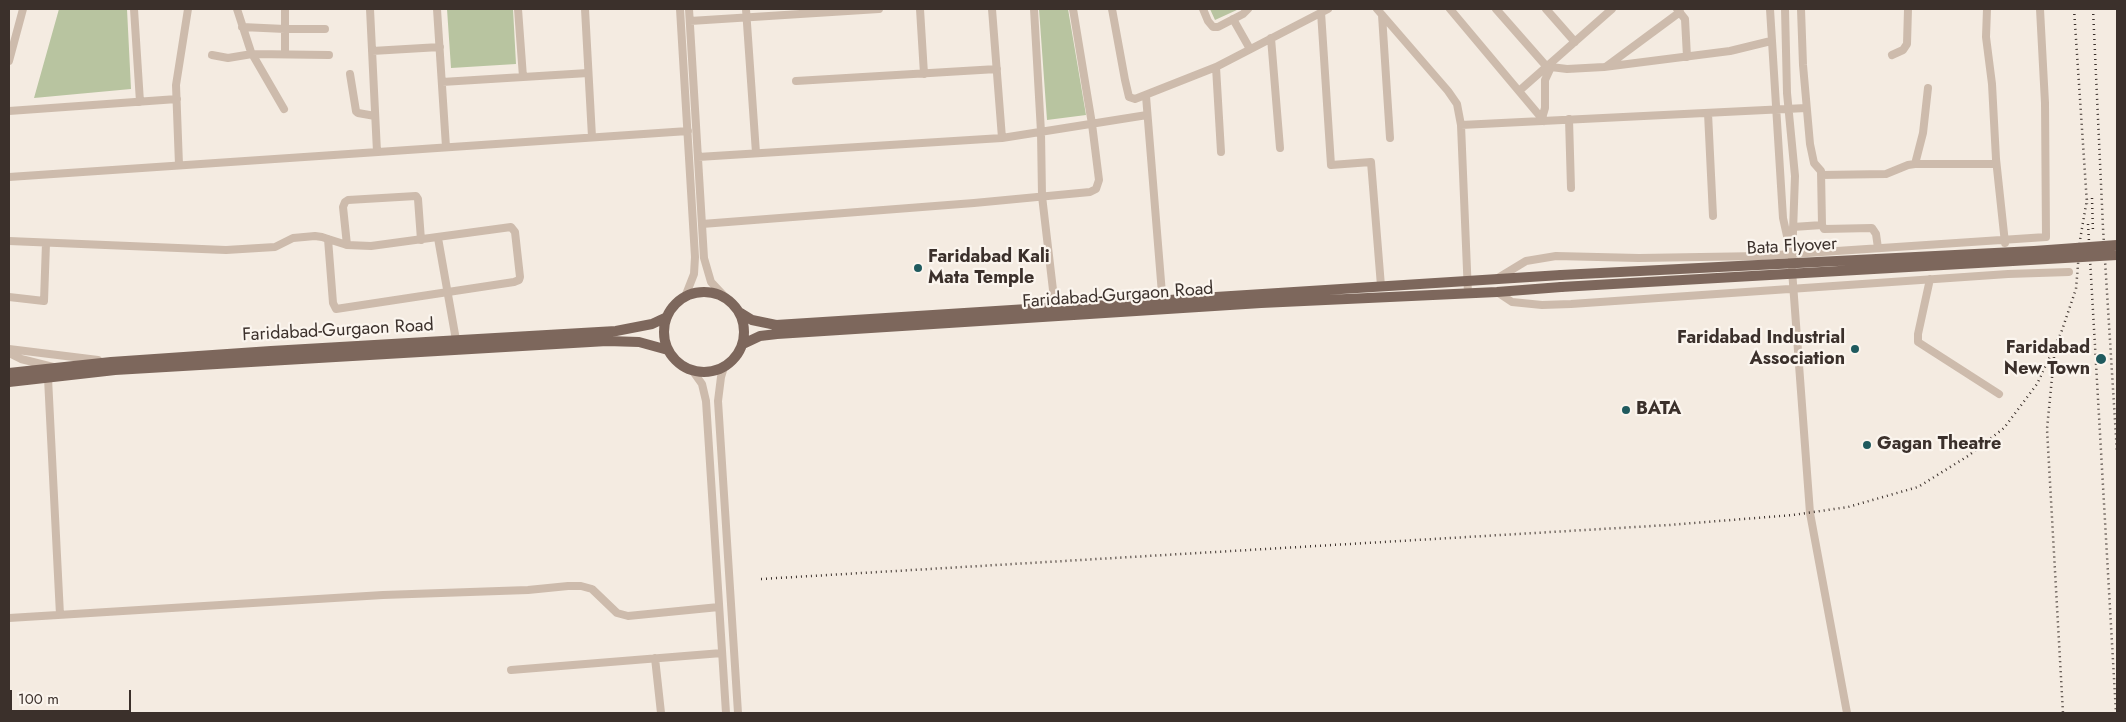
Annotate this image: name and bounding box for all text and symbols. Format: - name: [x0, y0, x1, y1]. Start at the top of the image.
- street label: Bata Flyover: [1746, 234, 1838, 260]
- place label: Faridabad Kali Mata Temple: [928, 247, 1050, 290]
- marker: Faridabad Kali Mata Temple: [912, 262, 924, 274]
- street label: Faridabad-Gurgaon Road: [1022, 279, 1214, 313]
- street label: Faridabad-Gurgaon Road: [242, 315, 434, 347]
- place label: Faridabad Industrial Association: [1677, 328, 1845, 370]
- place label: Faridabad New Town: [2004, 338, 2090, 380]
- marker: Faridabad Industrial Association: [1849, 343, 1861, 355]
- marker: Faridabad New Town: [2094, 352, 2108, 366]
- place label: BATA: [1636, 399, 1681, 421]
- marker: BATA: [1620, 404, 1632, 416]
- place label: Gagan Theatre: [1877, 434, 2001, 456]
- marker: Gagan Theatre: [1861, 439, 1873, 451]
- scale bar: [12, 680, 134, 712]
- text: 100 m: [18, 688, 59, 710]

